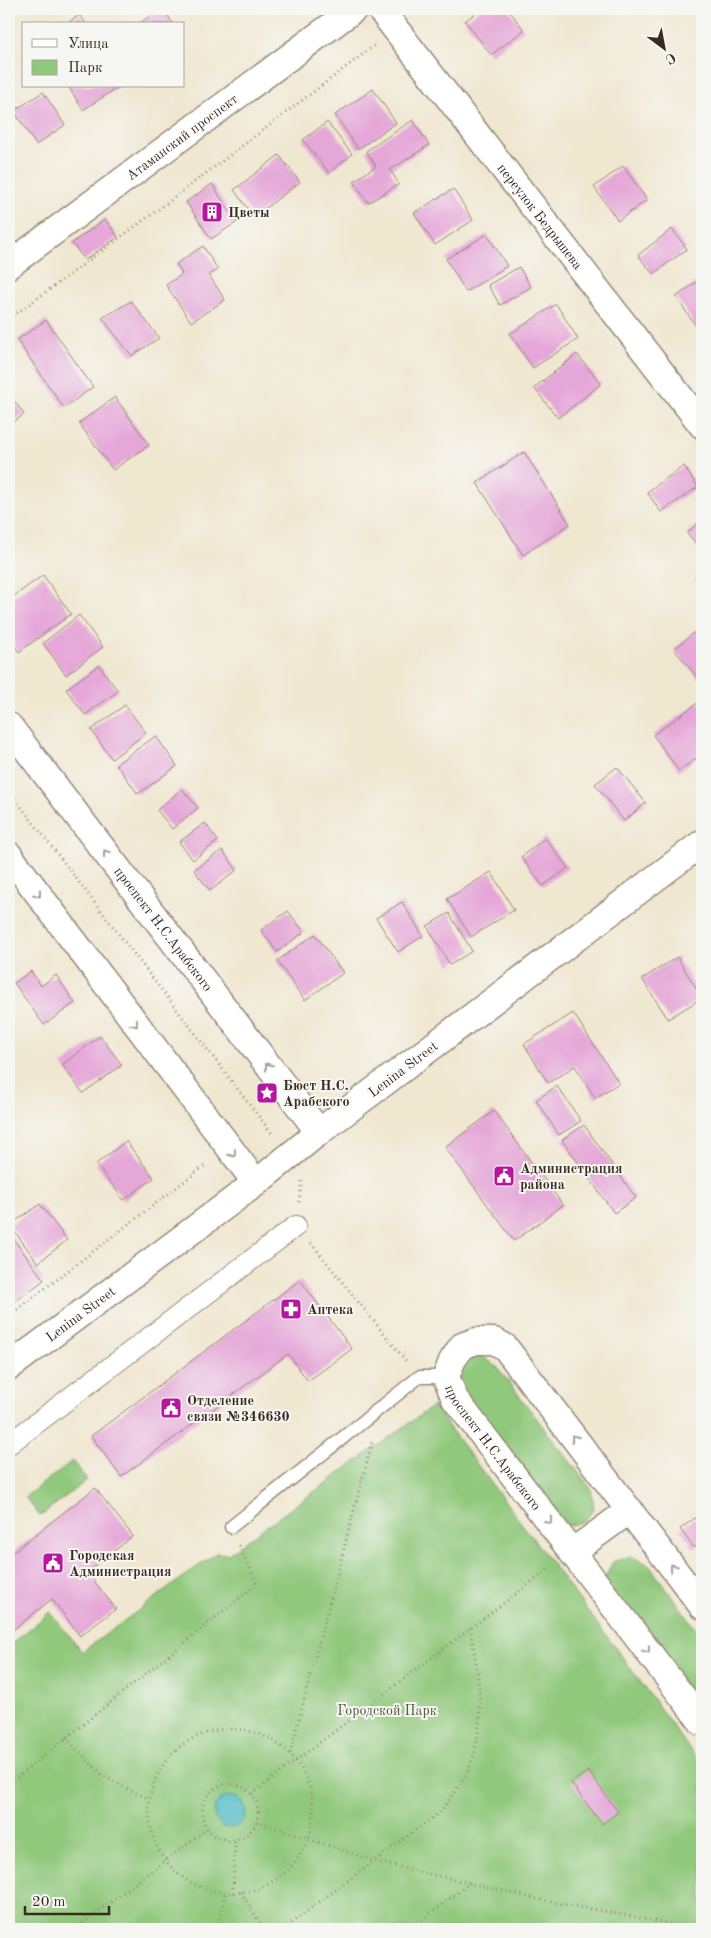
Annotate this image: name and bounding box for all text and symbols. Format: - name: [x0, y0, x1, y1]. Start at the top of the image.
- legend: [22, 22, 185, 88]
- north arrow: [638, 22, 688, 72]
- text: Улица: [68, 37, 109, 52]
- text: С: [663, 50, 678, 67]
- text: Парк: [68, 61, 103, 76]
- street label: Атаманский проспект: [124, 92, 241, 183]
- street label: переулок Бедрышева: [494, 161, 585, 272]
- building icon: Цветы: [200, 200, 224, 224]
- place label: Цветы: [228, 206, 270, 220]
- one-way arrow: [103, 849, 112, 859]
- street label: проспект Н.С.Арабского: [111, 865, 215, 994]
- one-way arrow: [32, 888, 41, 898]
- one-way arrow: [130, 1018, 138, 1027]
- street label: Lenina Street: [366, 1039, 441, 1100]
- one-way arrow: [266, 1063, 274, 1072]
- place label: Бюст Н.С. Арабского: [283, 1079, 349, 1109]
- place icon: Бюст Н.С. Арабского: [255, 1081, 279, 1105]
- one-way arrow: [228, 1148, 236, 1157]
- place label: Администрация района: [520, 1162, 622, 1192]
- public building icon: Администрация района: [492, 1164, 516, 1188]
- street label: Lenina Street: [44, 1284, 118, 1345]
- pharmacy icon: Аптека: [279, 1297, 303, 1321]
- place label: Аптека: [307, 1303, 353, 1317]
- street label: проспект Н.С.Арабского: [442, 1383, 543, 1513]
- place label: Отделение связи №346630: [187, 1394, 290, 1424]
- public building icon: Отделение связи №346630: [159, 1396, 183, 1420]
- one-way arrow: [572, 1435, 580, 1444]
- one-way arrow: [543, 1515, 551, 1524]
- place label: Городская Администрация: [69, 1549, 171, 1579]
- public building icon: Городская Администрация: [41, 1551, 65, 1575]
- one-way arrow: [670, 1563, 679, 1573]
- one-way arrow: [642, 1644, 650, 1653]
- park label: Городской Парк: [337, 1704, 437, 1718]
- scale bar: [25, 1883, 109, 1915]
- text: 20 m: [32, 1895, 66, 1910]

